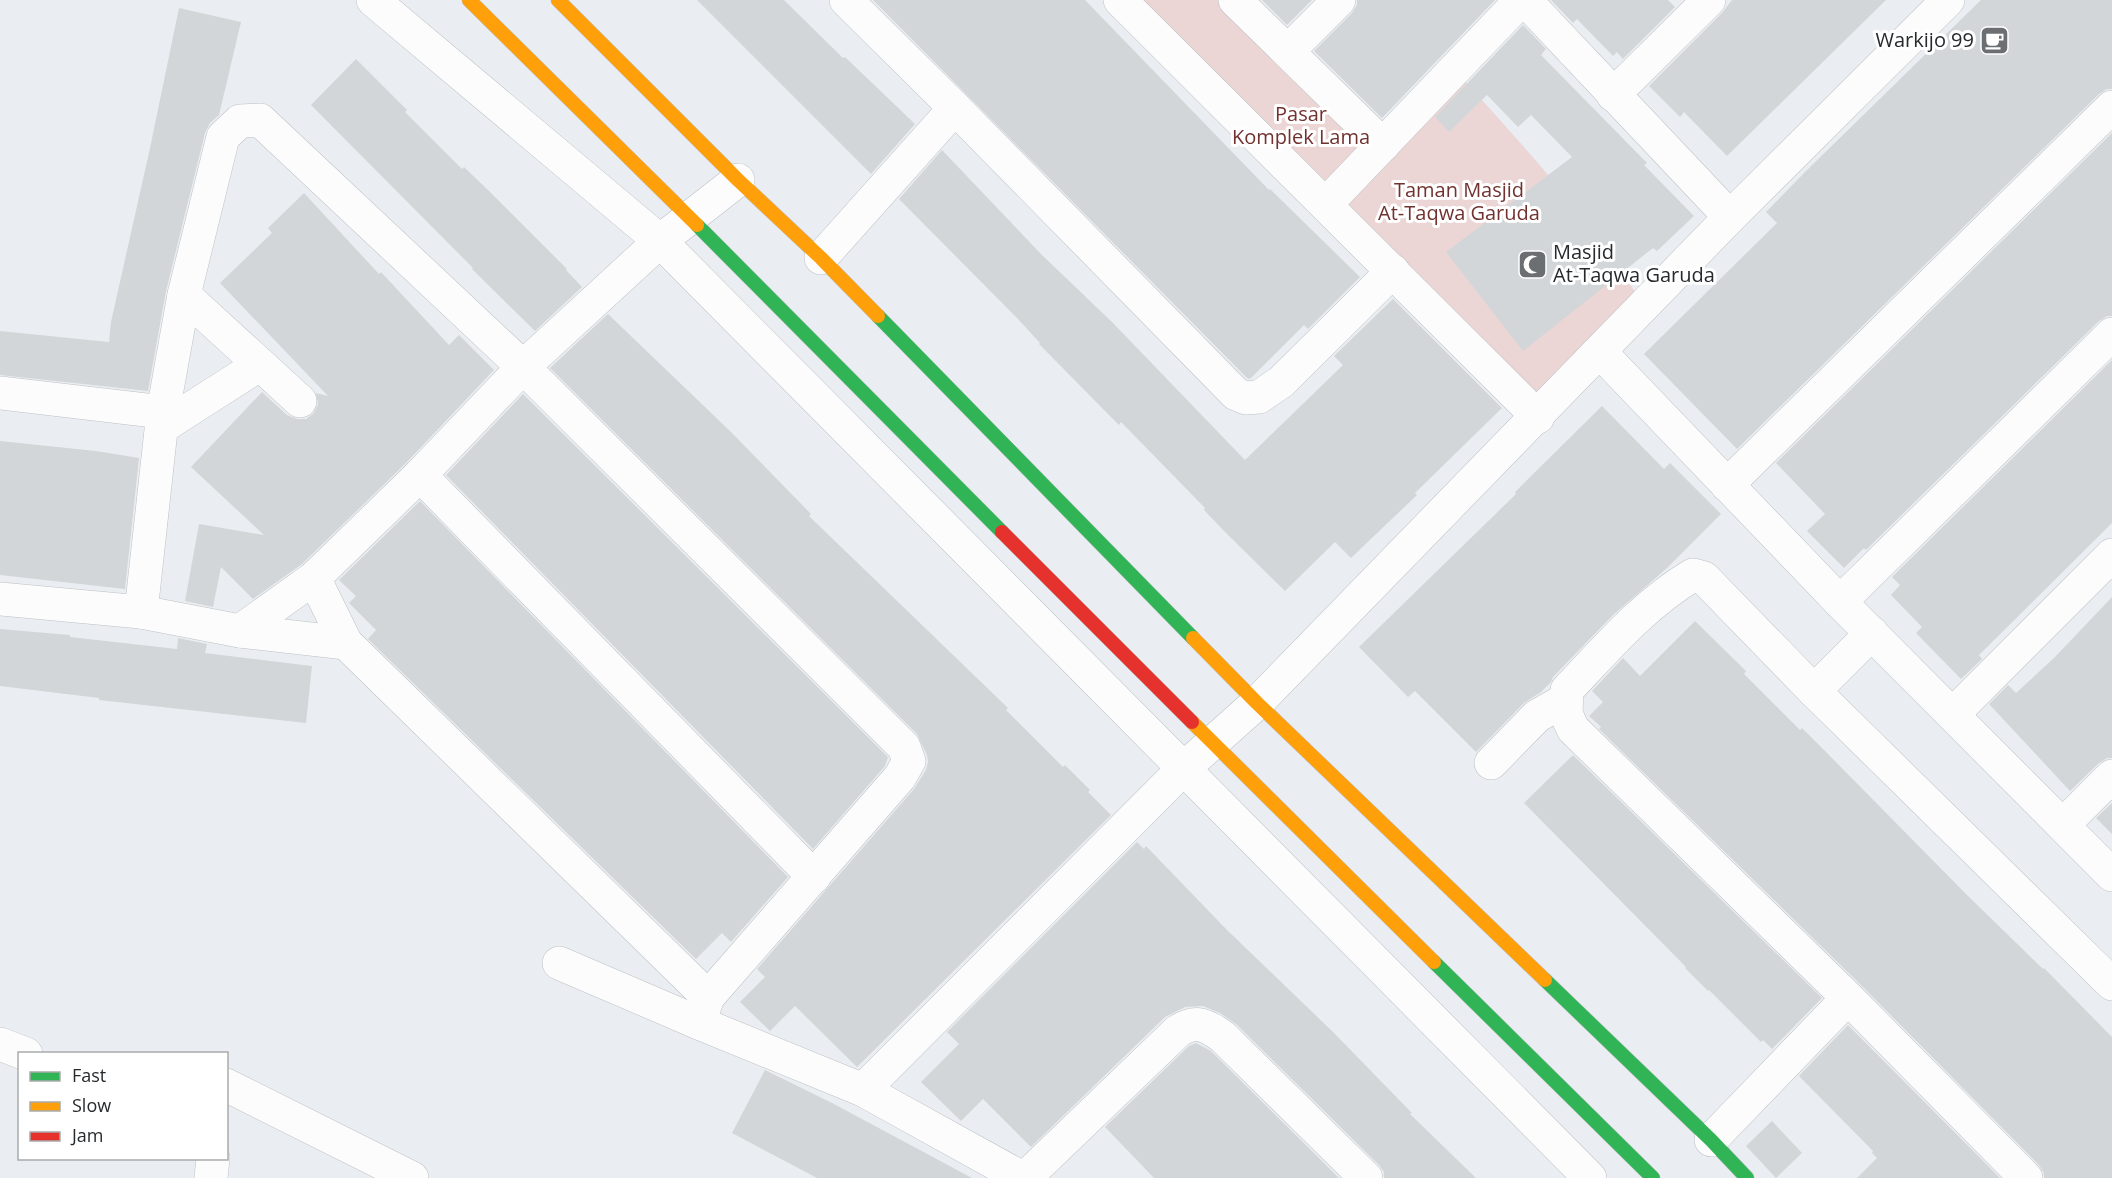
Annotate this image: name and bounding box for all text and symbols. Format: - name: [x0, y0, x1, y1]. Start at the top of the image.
- cafe icon: Warkijo 99: [1979, 24, 2011, 56]
- place label: Warkijo 99: [1876, 26, 1974, 53]
- park label: Pasar Komplek Lama: [1232, 100, 1370, 150]
- park label: Taman Masjid At-Taqwa Garuda: [1378, 176, 1540, 226]
- place label: Masjid At-Taqwa Garuda: [1553, 238, 1715, 288]
- mosque icon: Masjid At-Taqwa Garuda: [1516, 248, 1548, 280]
- legend: [18, 1052, 228, 1160]
- text: Fast: [72, 1063, 106, 1087]
- text: Slow: [72, 1093, 111, 1117]
- text: Jam: [70, 1123, 104, 1147]

